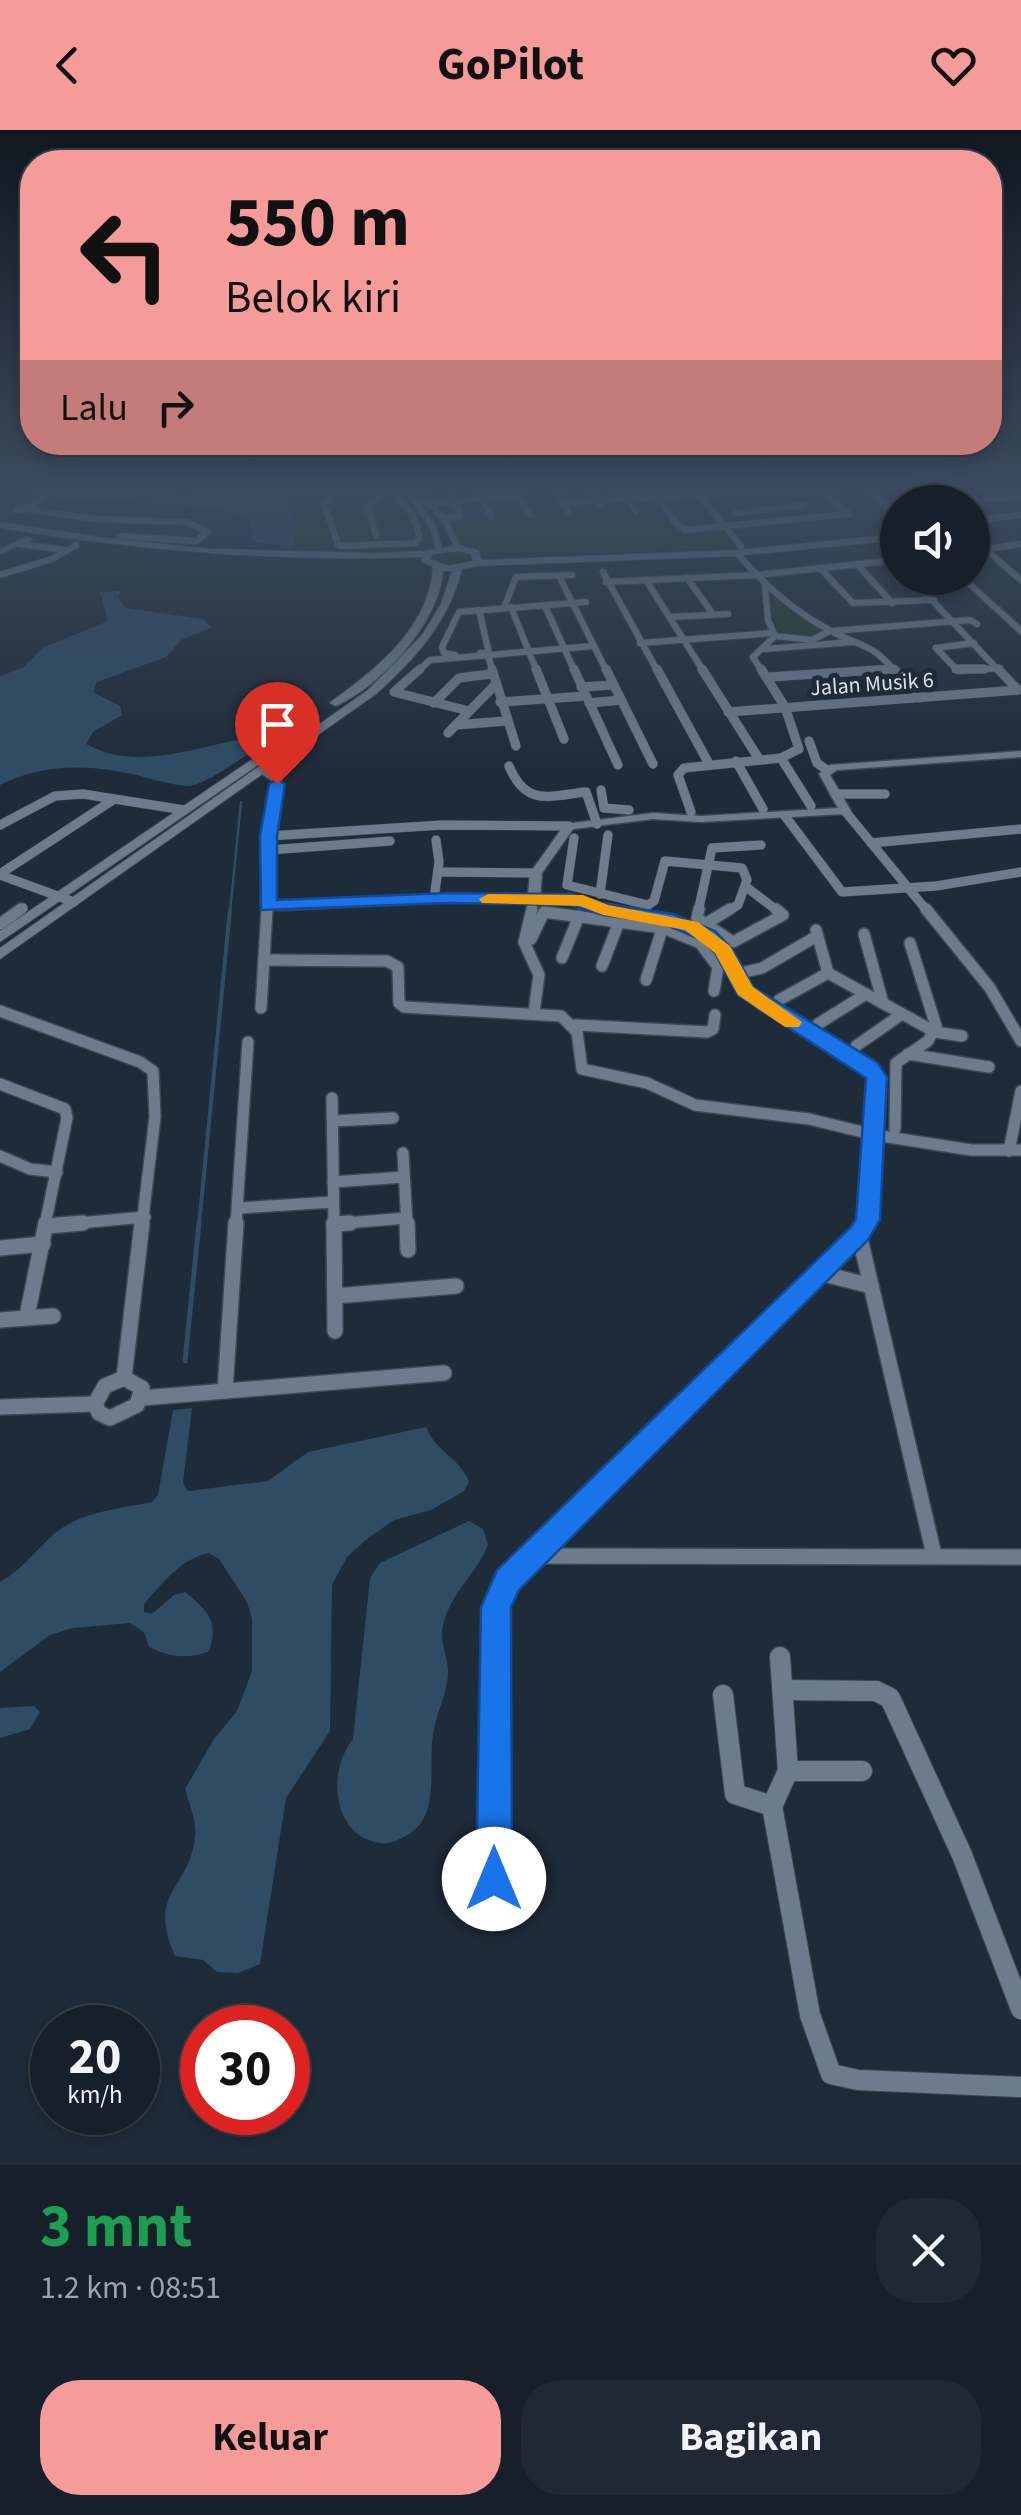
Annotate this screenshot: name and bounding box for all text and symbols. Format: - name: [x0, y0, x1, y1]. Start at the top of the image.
- text: GoPilot: [437, 33, 584, 97]
- icon: back: [40, 38, 95, 93]
- icon: heart: [926, 38, 981, 93]
- text: 550 m: [225, 173, 410, 273]
- icon: left: [60, 190, 190, 320]
- text: Belok kiri: [225, 266, 401, 330]
- icon: right: [148, 380, 203, 435]
- text: Lalu: [60, 381, 128, 435]
- map controls: [880, 485, 990, 595]
- button: sound: [880, 485, 990, 595]
- street label: Jalan Musik 6: [809, 664, 935, 704]
- pin: [235, 682, 320, 785]
- icon: arrive: [250, 697, 305, 752]
- position arrow: [442, 1827, 546, 1931]
- speed limit sign: 30: [180, 2005, 310, 2135]
- text: 20: [69, 2022, 121, 2093]
- text: km/h: [67, 2077, 123, 2113]
- text: 3 mnt: [40, 2185, 192, 2270]
- button: close: [876, 2198, 981, 2303]
- text: 1.2 km · 08:51: [40, 2265, 221, 2311]
- button: Keluar: [40, 2380, 501, 2495]
- button: Bagikan: [521, 2380, 981, 2495]

